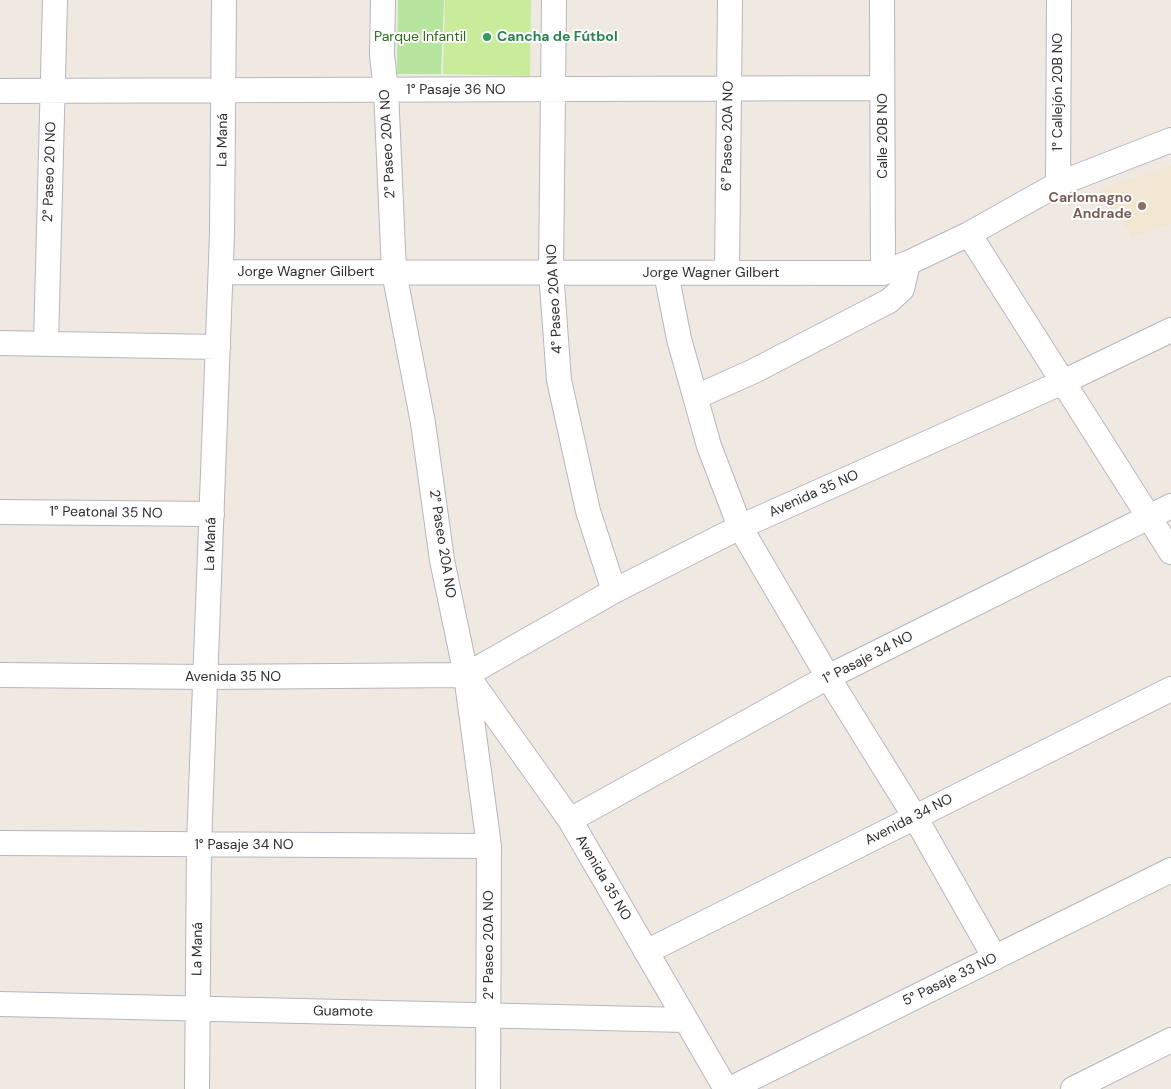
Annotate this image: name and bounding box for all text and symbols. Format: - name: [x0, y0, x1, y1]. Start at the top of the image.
- park label: Parque Infantil: [374, 29, 466, 45]
- place label: Cancha de Fútbol: [497, 29, 618, 45]
- marker: Cancha de Fútbol: [481, 31, 493, 43]
- street label: 1° Callejón 20B NO: [1050, 33, 1066, 151]
- street label: 6° Paseo 20A NO: [719, 81, 737, 191]
- street label: 1° Pasaje 36 NO: [406, 82, 506, 98]
- street label: 2° Paseo 20A NO: [377, 89, 399, 199]
- street label: Calle 20B NO: [875, 93, 891, 179]
- street label: La Maná: [214, 113, 232, 167]
- street label: 2° Paseo 20 NO: [40, 121, 60, 223]
- place label: Carlomagno Andrade: [1049, 190, 1132, 222]
- marker: Carlomagno Andrade: [1136, 200, 1148, 212]
- street label: 4° Paseo 20A NO: [544, 244, 566, 354]
- street label: Jorge Wagner Gilbert: [237, 264, 375, 280]
- street label: Jorge Wagner Gilbert: [642, 265, 780, 281]
- street label: Avenida 35 NO: [767, 467, 861, 521]
- street label: 2° Paseo 20A NO: [425, 489, 459, 599]
- street label: 1° Peatonal 35 NO: [49, 504, 163, 522]
- street label: La Maná: [202, 517, 220, 571]
- street label: 1° Pasaje 34 NO: [820, 628, 916, 688]
- street label: Avenida 35 NO: [185, 669, 281, 685]
- street label: Avenida 34 NO: [862, 791, 956, 849]
- street label: Avenida 35 NO: [572, 832, 634, 924]
- street label: 1° Pasaje 34 NO: [194, 837, 294, 853]
- street label: 2° Paseo 20A NO: [481, 890, 497, 1000]
- street label: La Maná: [189, 922, 207, 976]
- street label: 5° Pasaje 33 NO: [900, 950, 1000, 1010]
- street label: Guamote: [313, 1003, 373, 1021]

